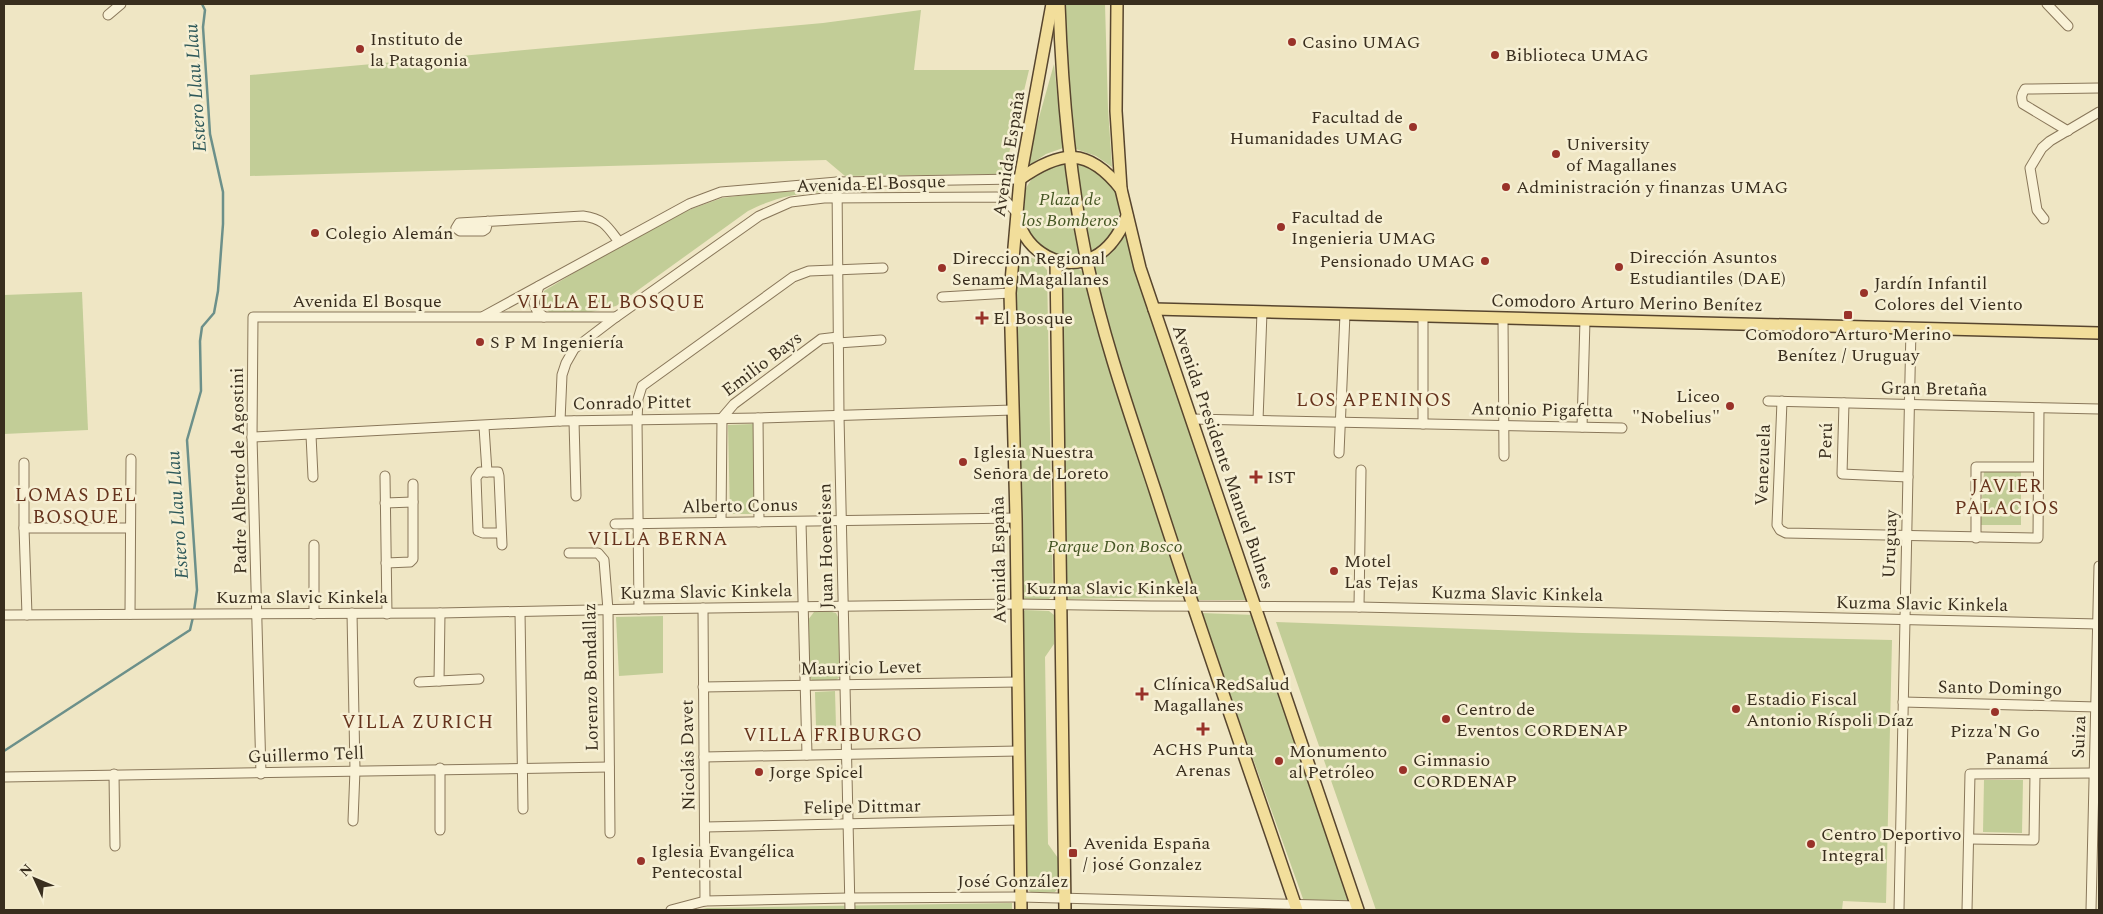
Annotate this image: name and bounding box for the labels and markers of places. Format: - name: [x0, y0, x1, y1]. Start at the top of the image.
- place label: Instituto de la Patagonia: [370, 26, 468, 74]
- place label: Casino UMAG: [1302, 29, 1421, 56]
- marker: Casino UMAG: [1286, 36, 1298, 48]
- place label: Biblioteca UMAG: [1505, 42, 1649, 69]
- marker: Instituto de la Patagonia: [354, 43, 366, 55]
- marker: Biblioteca UMAG: [1489, 49, 1501, 61]
- place label: Facultad de Humanidades UMAG: [1230, 104, 1403, 152]
- marker: Facultad de Humanidades UMAG: [1407, 121, 1419, 133]
- place label: University of Magallanes: [1566, 131, 1677, 179]
- marker: University of Magallanes: [1550, 148, 1562, 160]
- place label: Administración y finanzas UMAG: [1516, 174, 1788, 201]
- marker: Administración y finanzas UMAG: [1500, 181, 1512, 193]
- place label: Facultad de Ingenieria UMAG: [1291, 204, 1436, 252]
- place label: Colegio Alemán: [325, 220, 453, 247]
- marker: Facultad de Ingenieria UMAG: [1275, 221, 1287, 233]
- marker: Colegio Alemán: [309, 227, 321, 239]
- place label: Dirección Asuntos Estudiantiles (DAE): [1629, 244, 1786, 292]
- place label: Direccion Regional Sename Magallanes: [952, 245, 1109, 293]
- place label: Pensionado UMAG: [1319, 248, 1475, 275]
- marker: Pensionado UMAG: [1479, 255, 1491, 267]
- marker: Dirección Asuntos Estudiantiles (DAE): [1613, 261, 1625, 273]
- marker: Direccion Regional Sename Magallanes: [936, 262, 948, 274]
- place label: Jardín Infantil Colores del Viento: [1874, 270, 2023, 318]
- marker: Jardín Infantil Colores del Viento: [1858, 287, 1870, 299]
- place label: El Bosque: [993, 305, 1073, 332]
- marker: Comodoro Arturo Merino Benítez / Uruguay: [1842, 309, 1854, 321]
- marker: El Bosque: [975, 311, 989, 325]
- place label: Comodoro Arturo Merino Benítez / Uruguay: [1745, 321, 1951, 369]
- place label: S P M Ingeniería: [490, 329, 624, 356]
- marker: S P M Ingeniería: [474, 336, 486, 348]
- place label: Liceo "Nobelius": [1632, 383, 1720, 431]
- marker: Liceo "Nobelius": [1724, 400, 1736, 412]
- place label: Iglesia Nuestra Señora de Loreto: [973, 439, 1109, 487]
- marker: Iglesia Nuestra Señora de Loreto: [957, 456, 969, 468]
- place label: IST: [1267, 464, 1296, 491]
- marker: IST: [1249, 470, 1263, 484]
- place label: Motel Las Tejas: [1344, 548, 1419, 596]
- marker: Motel Las Tejas: [1328, 565, 1340, 577]
- place label: Clínica RedSalud Magallanes: [1153, 671, 1290, 719]
- place label: Estadio Fiscal Antonio Ríspoli Díaz: [1746, 686, 1914, 734]
- marker: Clínica RedSalud Magallanes: [1135, 687, 1149, 701]
- place label: Centro de Eventos CORDENAP: [1456, 696, 1628, 744]
- marker: Estadio Fiscal Antonio Ríspoli Díaz: [1730, 703, 1742, 715]
- marker: Pizza'N Go: [1989, 706, 2001, 718]
- marker: Centro de Eventos CORDENAP: [1440, 713, 1452, 725]
- place label: Pizza'N Go: [1950, 718, 2040, 745]
- marker: ACHS Punta Arenas: [1196, 722, 1210, 736]
- place label: ACHS Punta Arenas: [1152, 736, 1254, 784]
- place label: Monumento al Petróleo: [1289, 738, 1387, 786]
- place label: Gimnasio CORDENAP: [1413, 747, 1517, 795]
- marker: Monumento al Petróleo: [1273, 755, 1285, 767]
- place label: Jorge Spicel: [769, 759, 863, 786]
- marker: Gimnasio CORDENAP: [1397, 764, 1409, 776]
- marker: Jorge Spicel: [753, 766, 765, 778]
- place label: Centro Deportivo Integral: [1821, 821, 1961, 869]
- place label: Avenida España / josé Gonzalez: [1083, 830, 1211, 878]
- place label: Iglesia Evangélica Pentecostal: [651, 838, 795, 886]
- marker: Centro Deportivo Integral: [1805, 838, 1817, 850]
- marker: Avenida España / josé Gonzalez: [1067, 847, 1079, 859]
- marker: Iglesia Evangélica Pentecostal: [635, 855, 647, 867]

